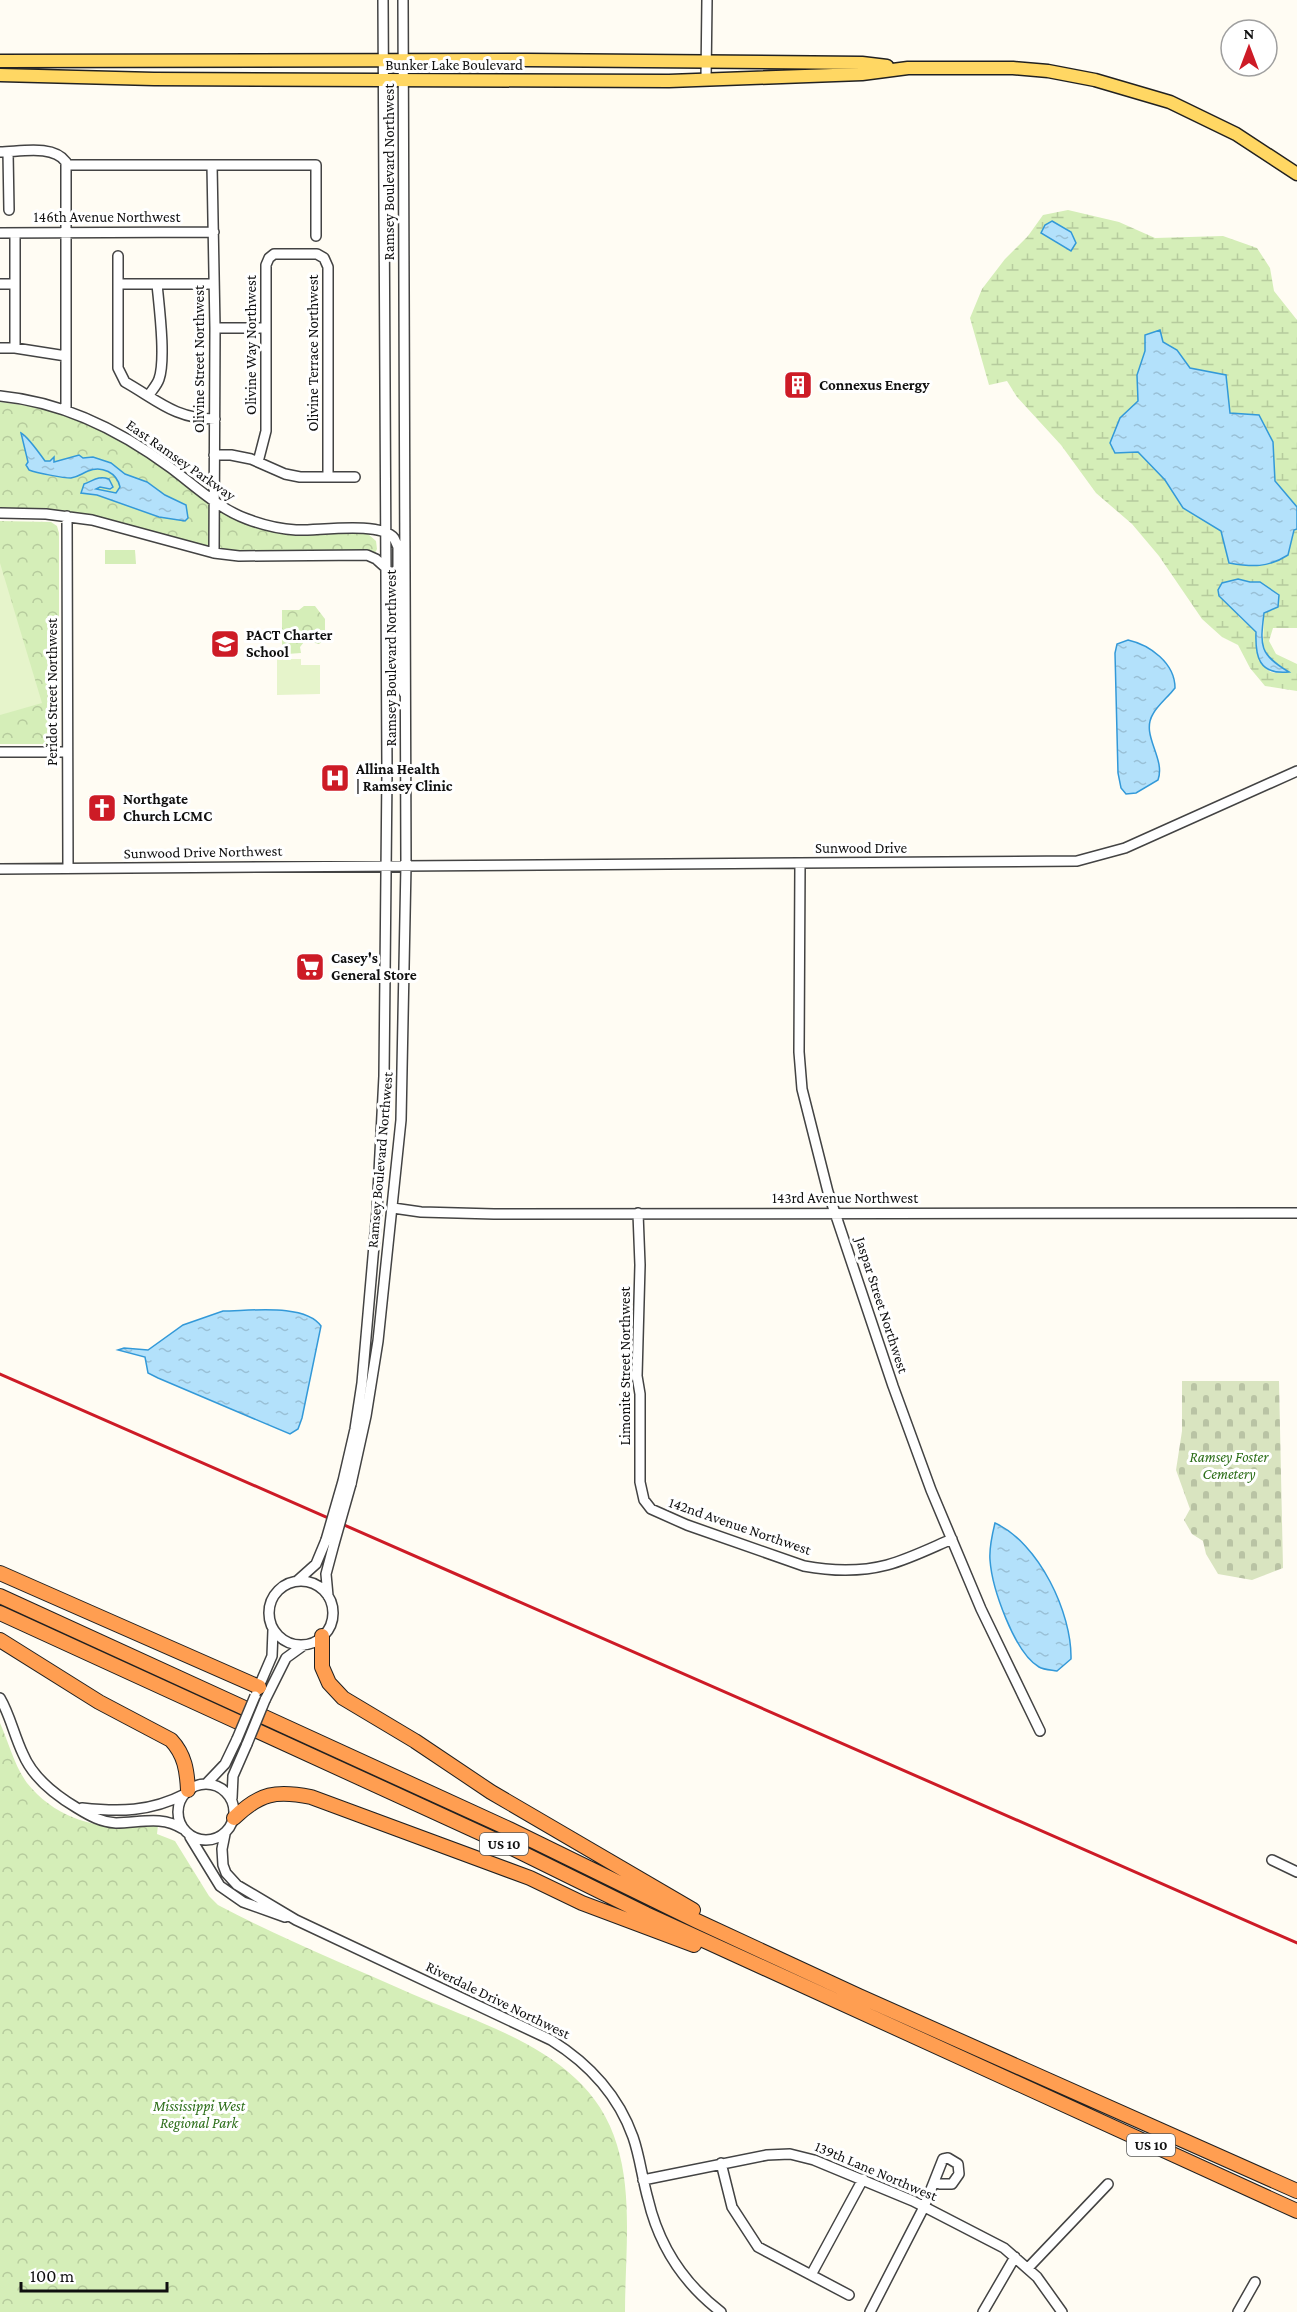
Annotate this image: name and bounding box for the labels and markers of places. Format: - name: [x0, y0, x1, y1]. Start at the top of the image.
- building icon: Connexus Energy: [782, 369, 814, 401]
- place label: Connexus Energy: [819, 377, 930, 393]
- place label: PACT Charter School: [246, 627, 333, 660]
- school or university icon: PACT Charter School: [209, 628, 241, 660]
- place label: Allina Health | Ramsey Clinic: [355, 761, 453, 794]
- hospital icon: Allina Health | Ramsey Clinic: [319, 762, 351, 794]
- place label: Northgate Church LCMC: [123, 791, 212, 824]
- church icon: Northgate Church LCMC: [86, 792, 118, 824]
- place label: Casey's General Store: [331, 950, 417, 983]
- supermarket icon: Casey's General Store: [294, 951, 326, 983]

